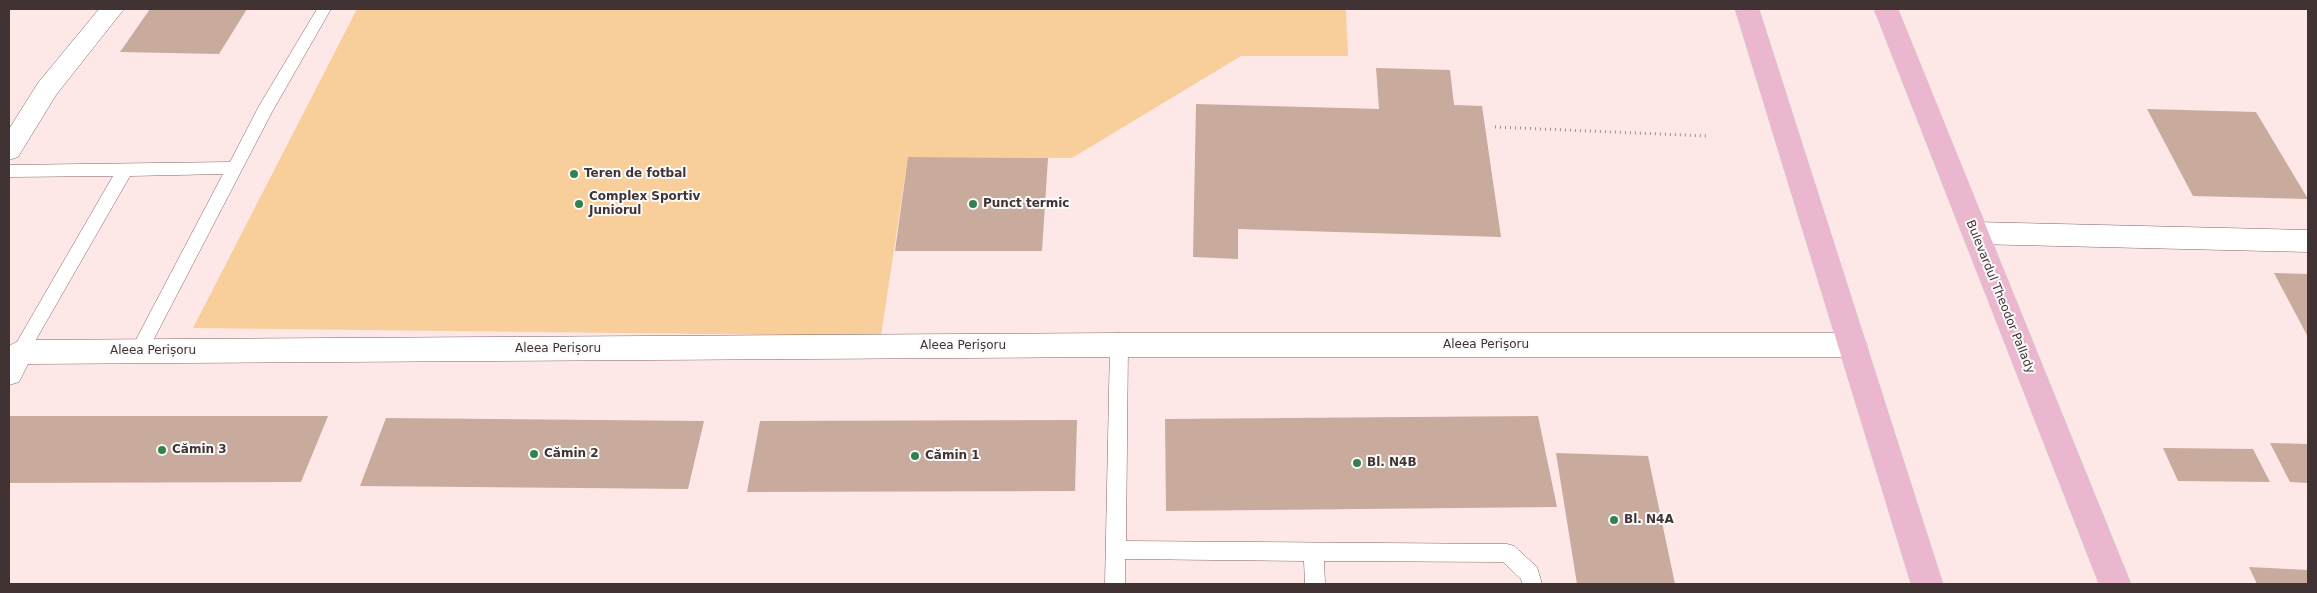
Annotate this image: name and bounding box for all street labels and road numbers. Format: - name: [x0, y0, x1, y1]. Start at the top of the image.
- street label: Bulevardul Theodor Pallady: [1963, 218, 2037, 376]
- street label: Aleea Perișoru: [1443, 338, 1529, 352]
- street label: Aleea Perișoru: [920, 339, 1006, 353]
- street label: Aleea Perișoru: [515, 342, 601, 356]
- street label: Aleea Perișoru: [110, 344, 196, 358]

